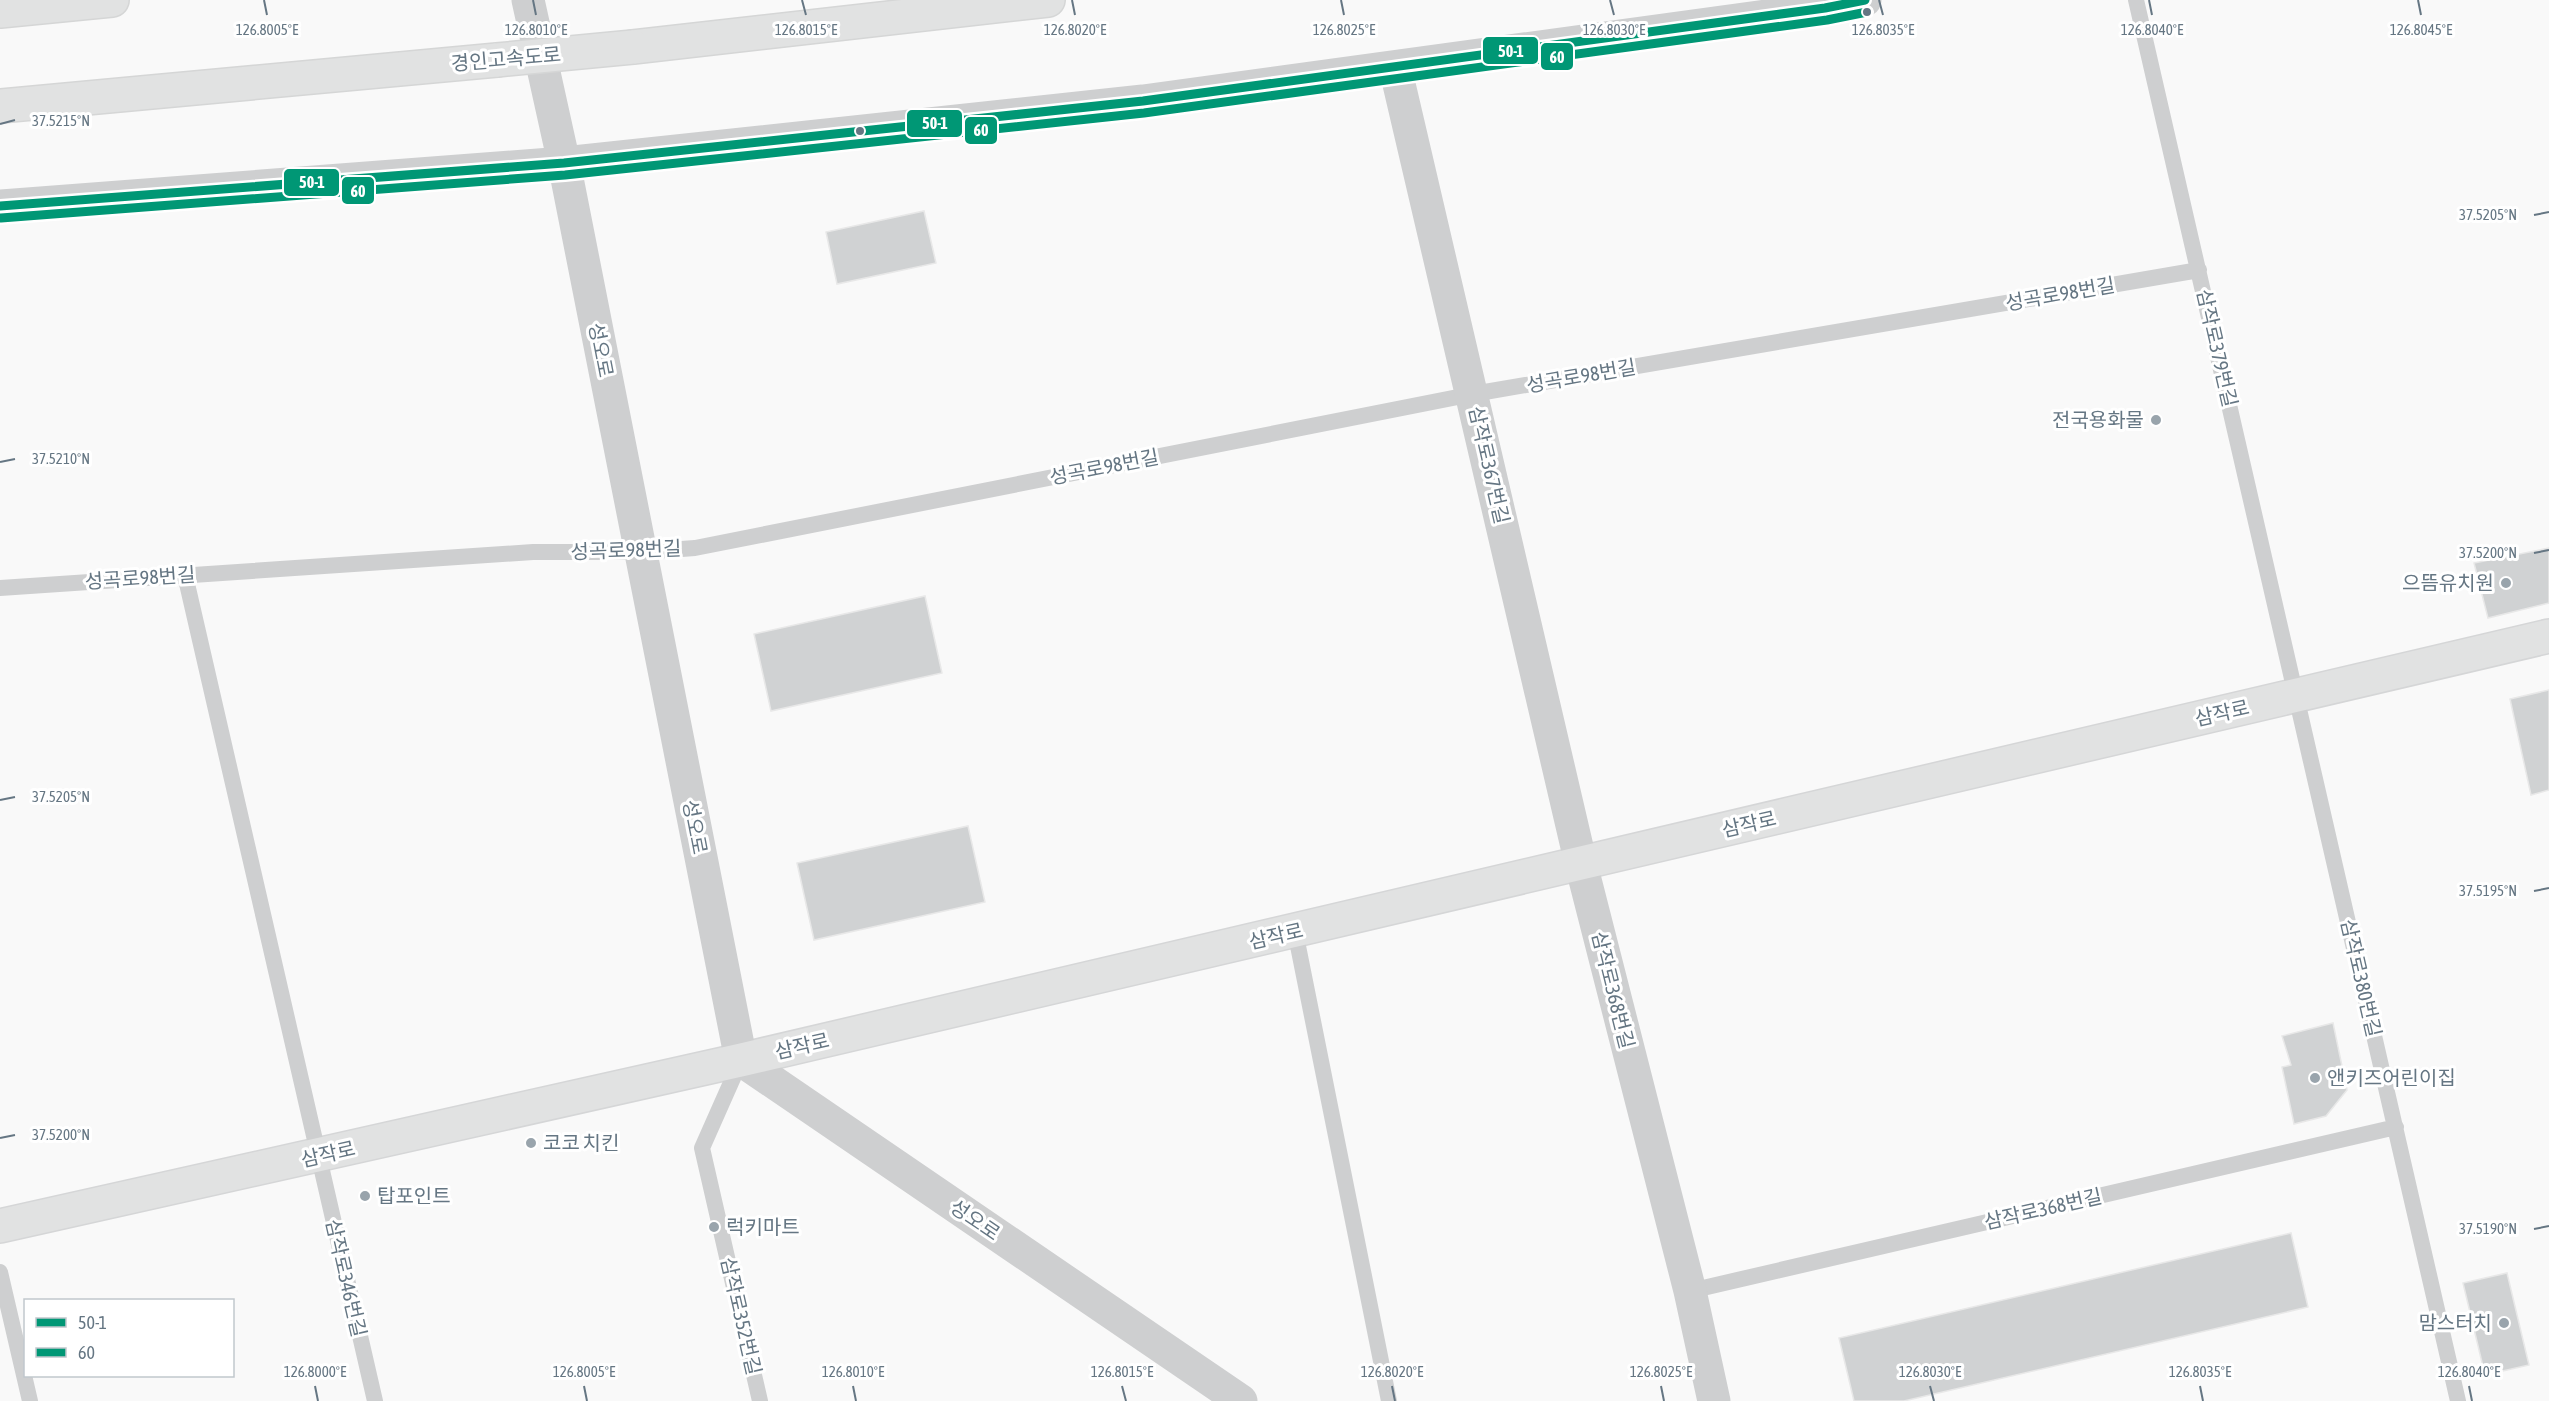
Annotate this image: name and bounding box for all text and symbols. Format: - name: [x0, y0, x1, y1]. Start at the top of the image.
- unlabelled marker: [1861, 6, 1873, 18]
- text: 126.8005°E: [236, 21, 299, 38]
- text: 126.8010°E: [505, 21, 568, 38]
- text: 126.8015°E: [775, 21, 838, 38]
- text: 126.8020°E: [1044, 21, 1107, 38]
- text: 126.8025°E: [1313, 21, 1376, 38]
- text: 126.8030°E: [1583, 21, 1646, 38]
- text: 126.8035°E: [1852, 21, 1915, 38]
- text: 126.8040°E: [2121, 21, 2184, 38]
- text: 126.8045°E: [2390, 21, 2453, 38]
- line badge: 50-1: [1482, 36, 1539, 65]
- street label: 경인고속도로: [450, 42, 562, 75]
- text: 50-1: [1498, 42, 1524, 60]
- line badge: 60: [1540, 42, 1574, 71]
- text: 60: [1549, 48, 1565, 66]
- line badge: 50-1: [906, 109, 963, 138]
- text: 37.5215°N: [32, 112, 90, 129]
- text: 50-1: [922, 114, 948, 132]
- line badge: 60: [964, 116, 998, 145]
- text: 60: [973, 121, 989, 139]
- unlabelled marker: [854, 125, 866, 137]
- line badge: 50-1: [283, 168, 340, 197]
- text: 50-1: [299, 173, 325, 191]
- line badge: 60: [341, 176, 375, 205]
- text: 60: [350, 182, 366, 200]
- text: 37.5205°N: [2459, 206, 2517, 223]
- street label: 성곡로98번길: [2003, 273, 2116, 314]
- street label: 삼작로379번길: [2193, 287, 2242, 409]
- street label: 성오로: [585, 321, 618, 379]
- street label: 성곡로98번길: [1524, 355, 1637, 396]
- street label: 삼작로367번길: [1465, 404, 1514, 526]
- place label: 전국용화물: [2052, 408, 2144, 431]
- marker: 전국용화물: [2149, 413, 2163, 427]
- street label: 성곡로98번길: [1047, 445, 1160, 488]
- text: 37.5210°N: [32, 450, 90, 467]
- street label: 성곡로98번길: [570, 536, 682, 563]
- text: 37.5200°N: [2459, 544, 2517, 561]
- street label: 성곡로98번길: [84, 562, 196, 593]
- place label: 으뜸유치원: [2402, 571, 2494, 594]
- marker: 으뜸유치원: [2499, 576, 2513, 590]
- street label: 삼작로: [2192, 695, 2251, 730]
- text: 37.5205°N: [32, 788, 90, 805]
- street label: 성오로: [679, 798, 712, 856]
- street label: 삼작로: [1719, 806, 1778, 841]
- text: 37.5195°N: [2459, 882, 2517, 899]
- street label: 삼작로380번길: [2337, 917, 2386, 1039]
- street label: 삼작로: [1246, 918, 1305, 953]
- street label: 삼작로368번길: [1588, 929, 1639, 1051]
- street label: 삼작로: [772, 1028, 831, 1063]
- place label: 앤키즈어린이집: [2327, 1066, 2456, 1089]
- marker: 앤키즈어린이집: [2308, 1071, 2322, 1085]
- text: 37.5200°N: [32, 1126, 90, 1143]
- place label: 코코 치킨: [543, 1131, 619, 1154]
- street label: 삼작로: [298, 1136, 357, 1171]
- marker: 코코 치킨: [524, 1136, 538, 1150]
- place label: 탑포인트: [377, 1184, 451, 1207]
- street label: 삼작로368번길: [1982, 1184, 2104, 1233]
- marker: 탑포인트: [358, 1189, 372, 1203]
- street label: 성오로: [946, 1195, 1005, 1245]
- place label: 럭키마트: [726, 1215, 800, 1238]
- street label: 삼작로346번길: [322, 1217, 371, 1339]
- marker: 럭키마트: [707, 1220, 721, 1234]
- text: 37.5190°N: [2459, 1220, 2517, 1237]
- street label: 삼작로352번길: [717, 1255, 766, 1377]
- legend: [24, 1299, 234, 1377]
- place label: 맘스터치: [2418, 1311, 2492, 1334]
- text: 50-1: [78, 1312, 107, 1333]
- marker: 맘스터치: [2497, 1316, 2511, 1330]
- text: 60: [78, 1342, 95, 1363]
- text: 126.8000°E: [284, 1363, 347, 1380]
- text: 126.8005°E: [553, 1363, 616, 1380]
- text: 126.8010°E: [822, 1363, 885, 1380]
- text: 126.8015°E: [1091, 1363, 1154, 1380]
- text: 126.8020°E: [1361, 1363, 1424, 1380]
- text: 126.8025°E: [1630, 1363, 1693, 1380]
- text: 126.8030°E: [1899, 1363, 1962, 1380]
- text: 126.8035°E: [2169, 1363, 2232, 1380]
- text: 126.8040°E: [2438, 1363, 2501, 1380]

